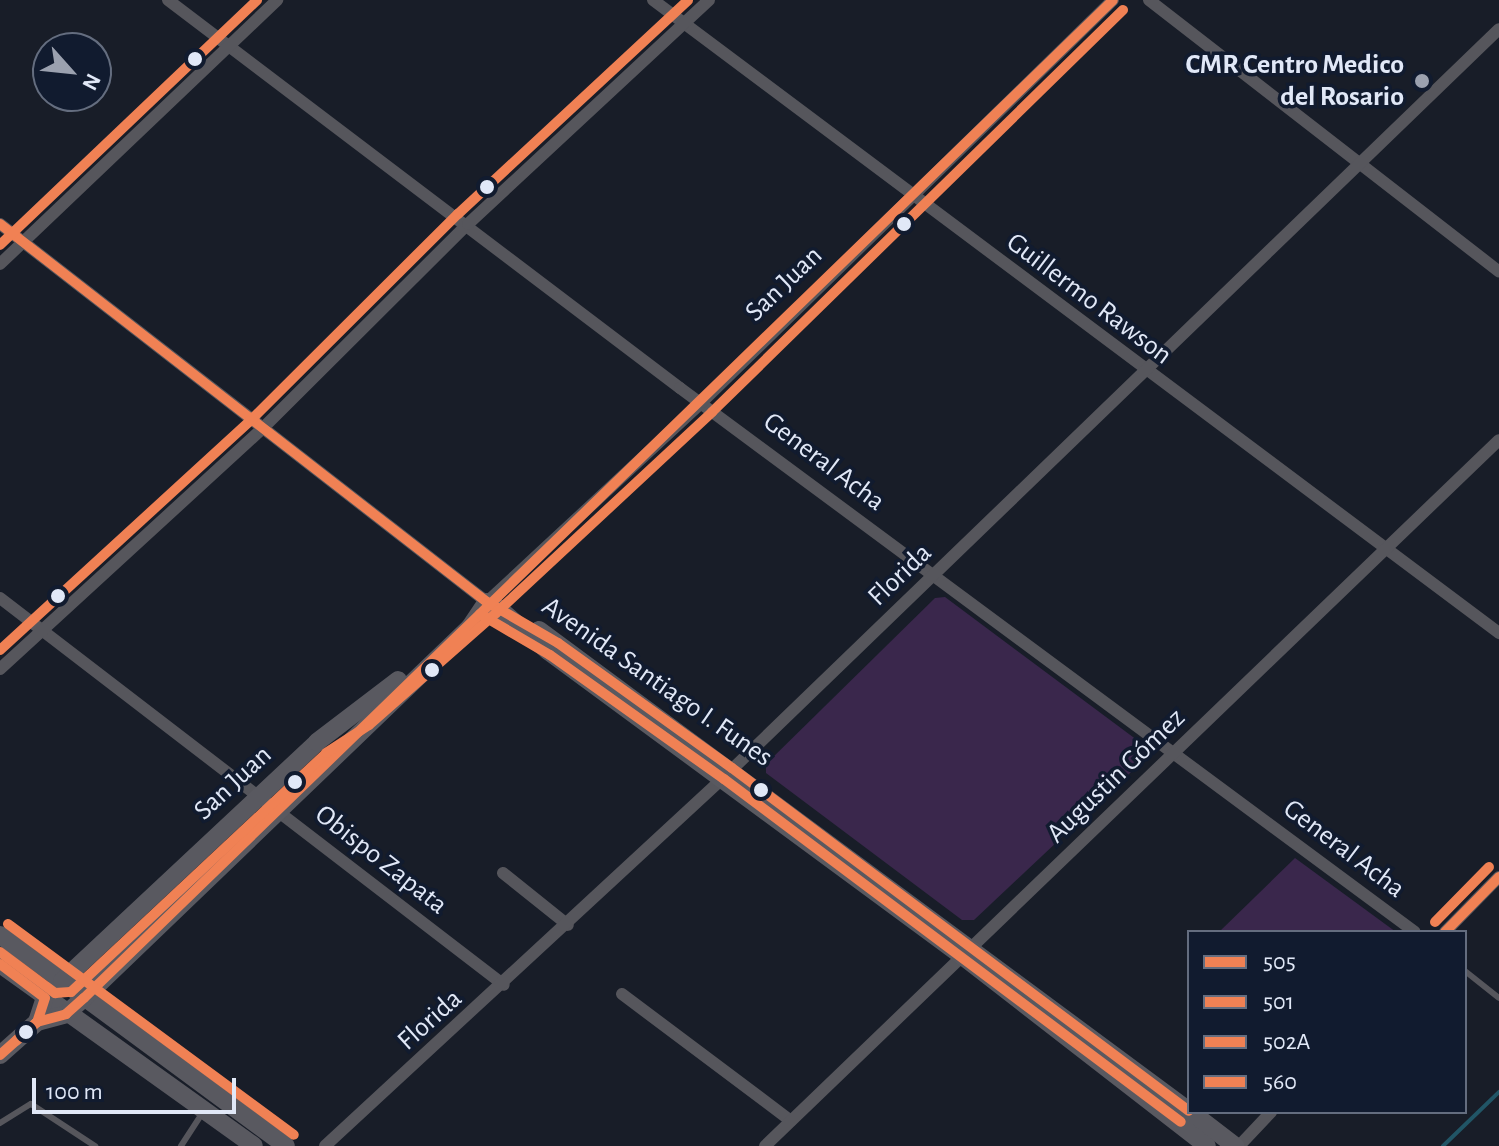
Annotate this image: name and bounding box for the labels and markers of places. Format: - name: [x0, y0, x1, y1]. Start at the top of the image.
- place label: CMR Centro Medico del Rosario: [1185, 48, 1404, 114]
- unlabelled marker: [187, 51, 203, 67]
- marker: CMR Centro Medico del Rosario: [1411, 70, 1433, 92]
- unlabelled marker: [479, 179, 495, 195]
- unlabelled marker: [896, 216, 912, 232]
- unlabelled marker: [50, 588, 66, 604]
- unlabelled marker: [424, 662, 440, 678]
- unlabelled marker: [287, 774, 303, 790]
- unlabelled marker: [753, 782, 769, 798]
- unlabelled marker: [18, 1024, 34, 1040]

